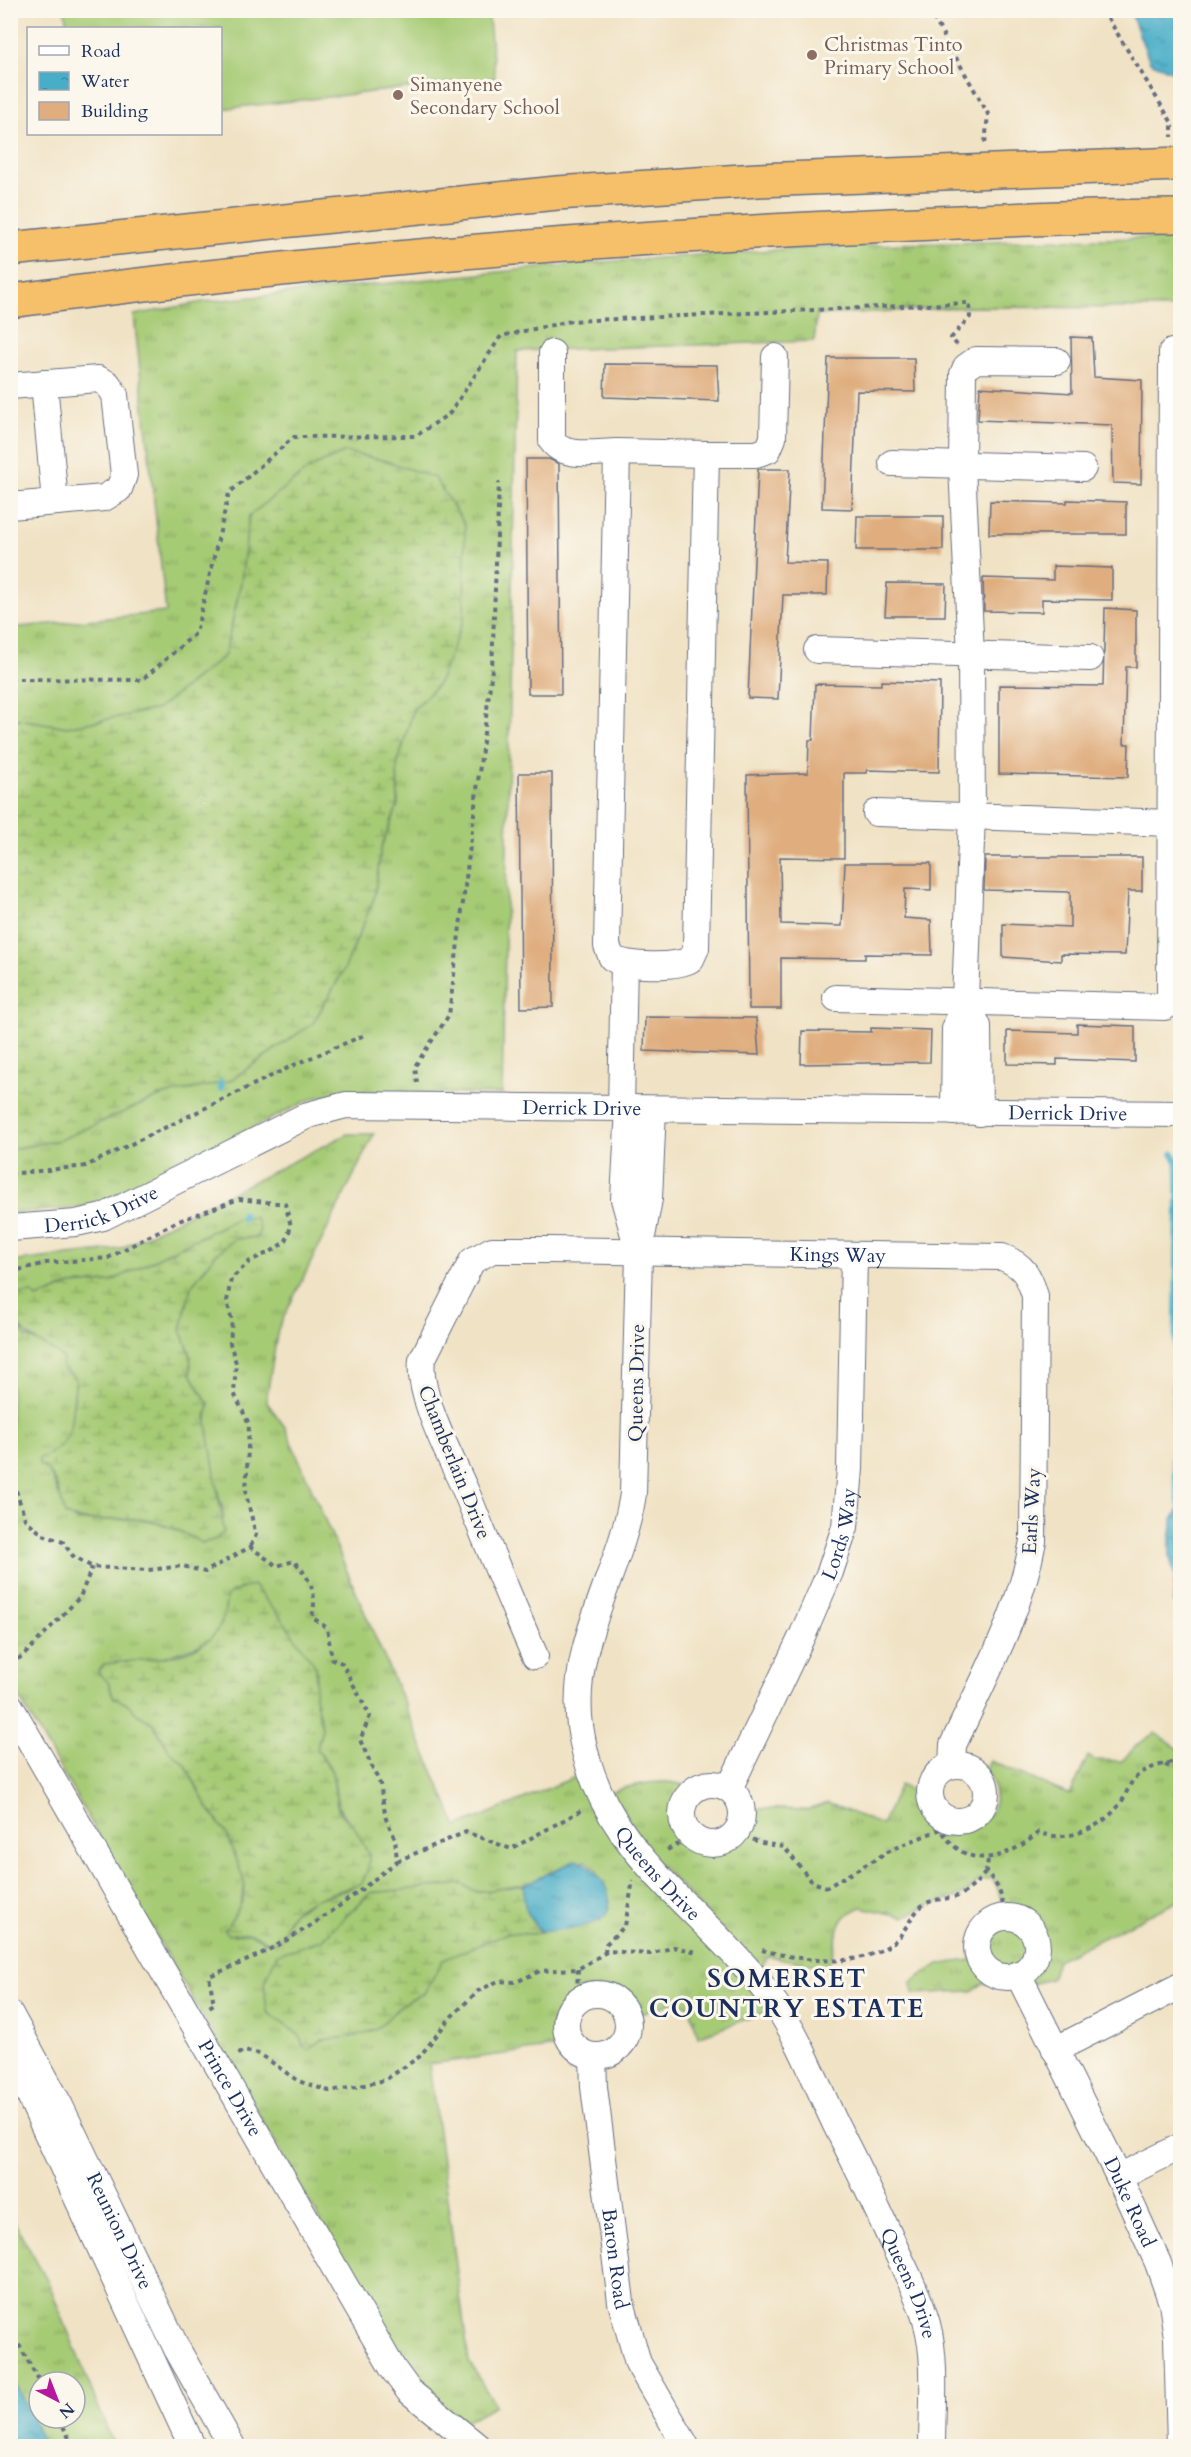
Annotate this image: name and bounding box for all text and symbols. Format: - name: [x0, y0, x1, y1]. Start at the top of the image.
- legend: [27, 27, 222, 135]
- place label: Christmas Tinto Primary School: [824, 31, 963, 81]
- text: Road: [81, 39, 121, 64]
- marker: Christmas Tinto Primary School: [805, 48, 819, 62]
- text: Water: [80, 69, 130, 94]
- place label: Simanyene Secondary School: [410, 71, 560, 121]
- marker: Simanyene Secondary School: [391, 88, 405, 102]
- text: Building: [81, 99, 149, 124]
- street label: Derrick Drive: [522, 1094, 642, 1122]
- street label: Derrick Drive: [1008, 1099, 1128, 1127]
- street label: Derrick Drive: [43, 1179, 163, 1239]
- street label: Kings Way: [789, 1241, 887, 1269]
- street label: Queens Drive: [622, 1324, 651, 1442]
- street label: Chamberlain Drive: [411, 1381, 498, 1543]
- street label: Earls Way: [1016, 1467, 1047, 1555]
- street label: Lords Way: [815, 1486, 862, 1584]
- street label: Queens Drive: [608, 1821, 707, 1927]
- district label: SOMERSET COUNTRY ESTATE: [649, 1961, 925, 2026]
- street label: Prince Drive: [191, 2035, 269, 2142]
- street label: Duke Road: [1097, 2152, 1162, 2252]
- street label: Reunion Drive: [80, 2168, 159, 2294]
- street label: Baron Road: [595, 2207, 635, 2313]
- street label: Queens Drive: [874, 2224, 943, 2341]
- north arrow: [27, 2370, 87, 2430]
- text: N: [54, 2398, 79, 2423]

